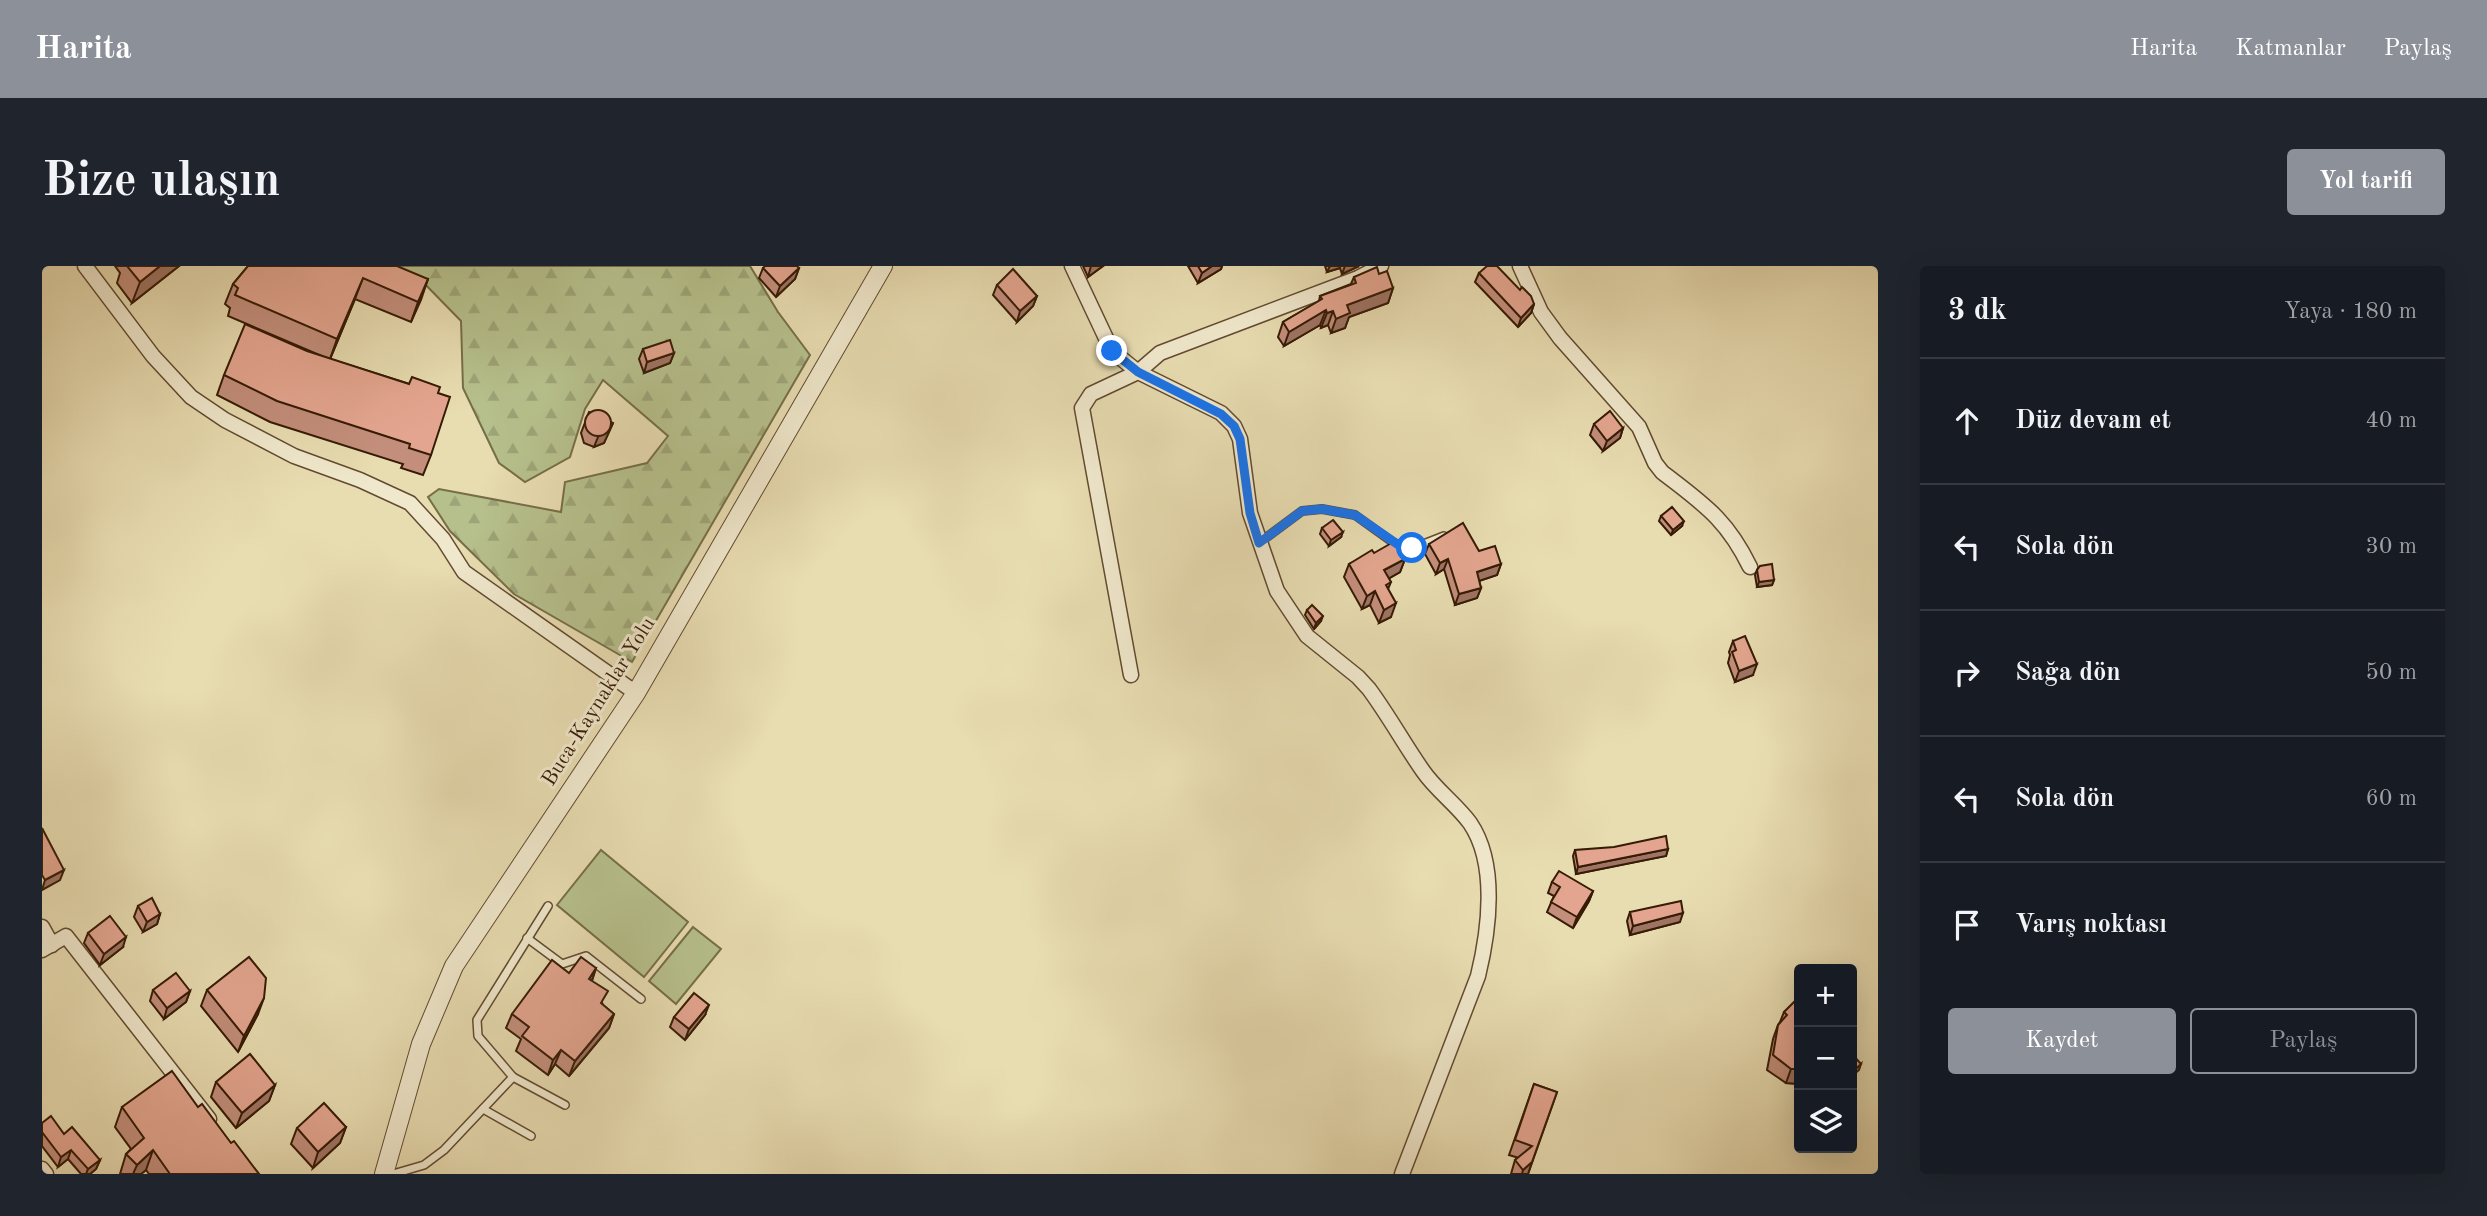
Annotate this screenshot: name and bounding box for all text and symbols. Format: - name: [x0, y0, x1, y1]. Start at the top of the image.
- text: Harita: [35, 33, 132, 66]
- text: Harita: [2130, 37, 2197, 61]
- text: Katmanlar: [2235, 37, 2346, 61]
- text: Paylaş: [2384, 37, 2452, 61]
- button: Yol tarifi: [2287, 149, 2445, 215]
- text: Bize ulaşın: [42, 158, 280, 207]
- text: 3 dk: [1948, 296, 2007, 326]
- text: Yaya · 180 m: [2284, 300, 2417, 323]
- route end: [1096, 335, 1127, 366]
- icon: ahead: [1948, 402, 1986, 440]
- text: Düz devam et: [2015, 408, 2171, 434]
- text: 40 m: [2366, 409, 2417, 432]
- icon: left: [1948, 528, 1986, 566]
- route start: [1396, 532, 1427, 563]
- text: Sola dön: [2015, 534, 2114, 560]
- text: 30 m: [2366, 535, 2417, 558]
- street label: Buca-Kaynaklar Yolu: [539, 614, 659, 790]
- icon: right: [1948, 654, 1986, 692]
- text: Sağa dön: [2015, 660, 2121, 686]
- text: 50 m: [2366, 661, 2417, 684]
- icon: left: [1948, 780, 1986, 818]
- text: Sola dön: [2015, 786, 2114, 812]
- text: 60 m: [2366, 787, 2417, 810]
- icon: arrive: [1948, 906, 1986, 944]
- text: Varış noktası: [2015, 912, 2167, 938]
- map controls: [1794, 964, 1857, 1153]
- button: +: [1794, 964, 1857, 1027]
- button: Kaydet: [1948, 1008, 2176, 1074]
- button: Paylaş: [2190, 1008, 2417, 1074]
- button: −: [1794, 1027, 1857, 1090]
- button: layers: [1794, 1090, 1857, 1153]

